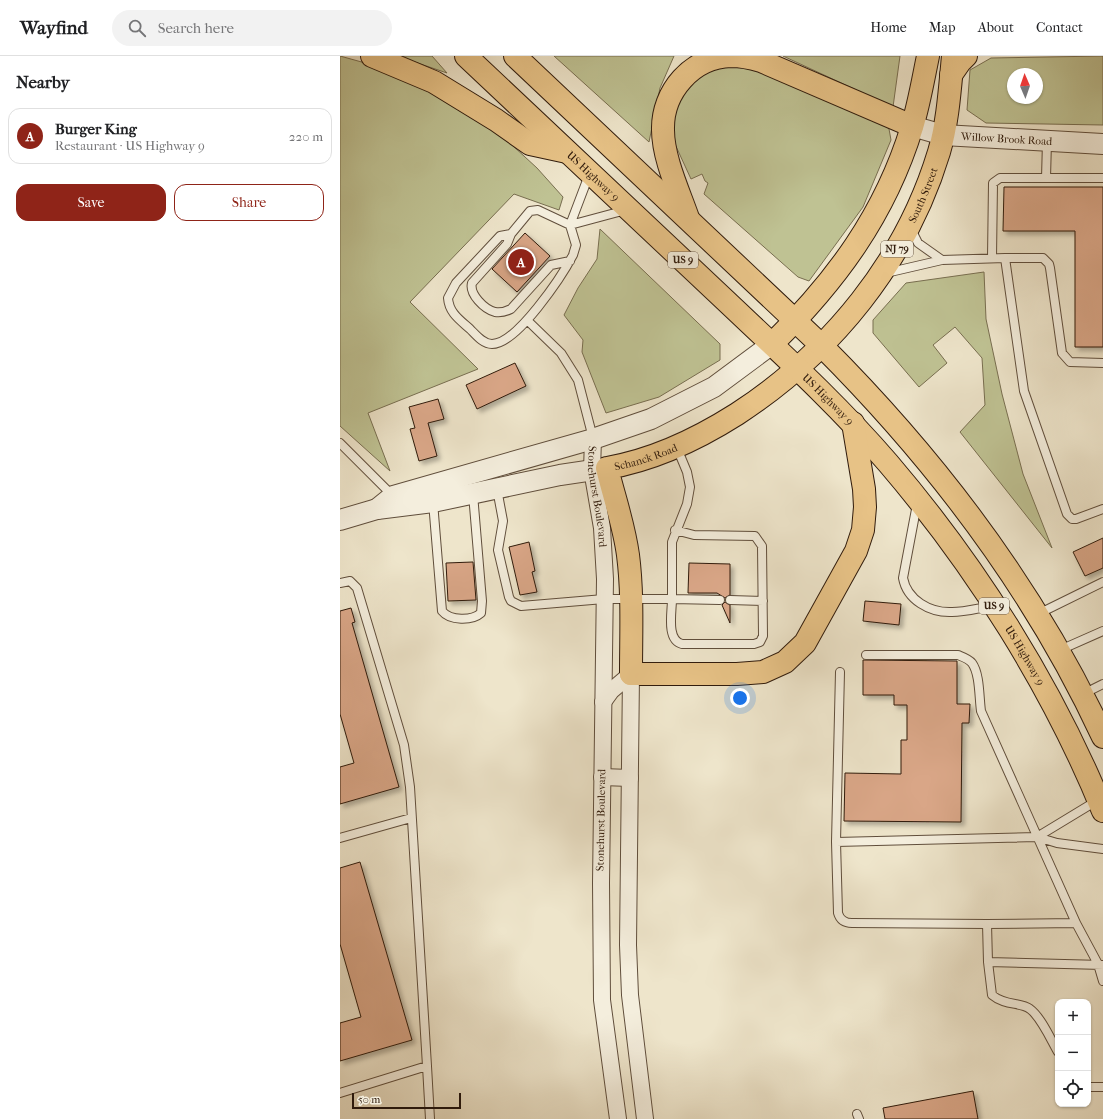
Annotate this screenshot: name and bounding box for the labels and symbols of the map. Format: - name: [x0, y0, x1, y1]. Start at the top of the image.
- north arrow: [1007, 68, 1043, 104]
- street label: Willow Brook Road: [960, 129, 1054, 148]
- street label: US Highway 9: [564, 148, 623, 204]
- street label: South Street: [905, 166, 940, 225]
- road number: NJ 79: [881, 241, 913, 257]
- pin: A: [508, 247, 534, 277]
- road number: US 9: [668, 252, 698, 268]
- street label: US Highway 9: [800, 371, 857, 428]
- street label: Schanck Road: [613, 440, 680, 473]
- street label: Stonehurst Boulevard: [585, 446, 610, 549]
- road number: US 9: [979, 598, 1009, 614]
- street label: US Highway 9: [1002, 623, 1048, 688]
- your location: [730, 688, 750, 708]
- street label: Stonehurst Boulevard: [594, 768, 608, 871]
- scale bar: [352, 1091, 461, 1110]

